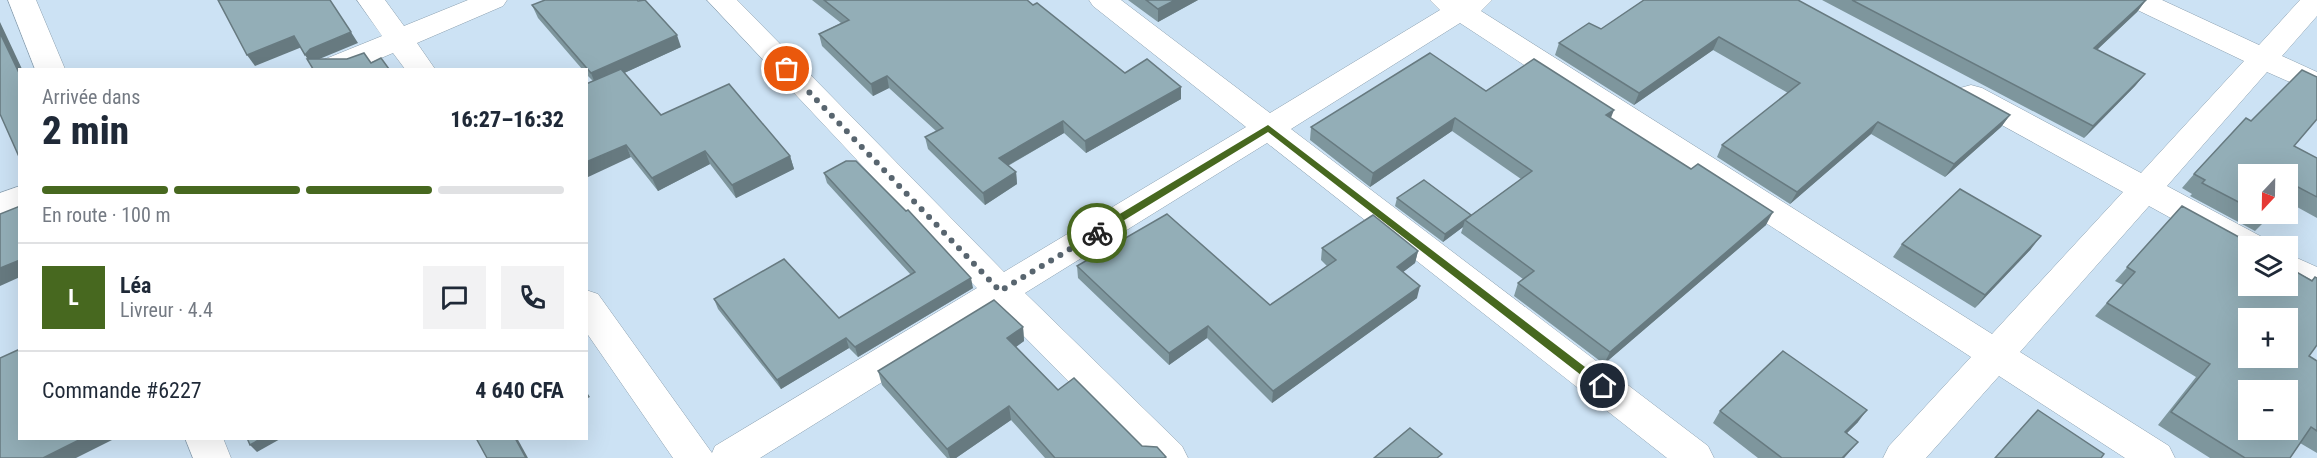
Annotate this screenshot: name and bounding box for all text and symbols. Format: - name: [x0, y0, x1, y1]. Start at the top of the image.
- pin: [761, 43, 812, 94]
- icon: bag: [770, 52, 803, 85]
- text: Arrivée dans: [42, 85, 140, 109]
- text: 16:27–16:32: [450, 107, 564, 132]
- text: 2 min: [42, 108, 129, 154]
- north arrow: [2238, 164, 2298, 224]
- map controls: [2238, 164, 2298, 440]
- text: En route · 100 m: [42, 203, 170, 227]
- courier: [1067, 203, 1127, 263]
- icon: bike: [1081, 217, 1114, 250]
- button: layers: [2238, 236, 2298, 296]
- button: chat: [423, 266, 486, 329]
- button: phone: [501, 266, 564, 329]
- text: Léa: [120, 273, 151, 298]
- text: L: [68, 285, 79, 310]
- text: Livreur · 4.4: [120, 298, 213, 322]
- button: +: [2238, 308, 2298, 368]
- pin: [1577, 360, 1628, 411]
- icon: home: [1586, 369, 1619, 402]
- text: Commande #6227: [42, 378, 202, 403]
- text: 4 640 CFA: [475, 378, 564, 403]
- button: −: [2238, 380, 2298, 440]

